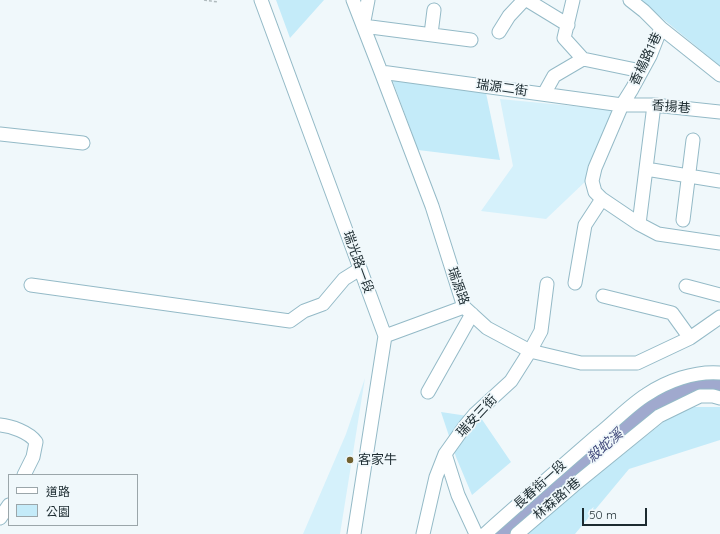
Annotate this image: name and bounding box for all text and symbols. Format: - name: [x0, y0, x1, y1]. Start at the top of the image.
- street label: 香楊路1巷: [627, 30, 665, 88]
- street label: 瑞源二街: [475, 77, 529, 99]
- street label: 香揚巷: [651, 98, 691, 116]
- street label: 瑞光路一段: [340, 229, 376, 295]
- street label: 瑞源路: [444, 265, 472, 307]
- street label: 瑞安三街: [454, 392, 500, 440]
- water label: 殺蛇溪: [584, 426, 626, 466]
- place label: 客家牛: [358, 452, 397, 468]
- marker: 客家牛: [345, 455, 355, 465]
- street label: 長春街一段: [511, 457, 569, 513]
- legend: [8, 474, 138, 526]
- street label: 林森路1巷: [530, 475, 584, 523]
- text: 道路: [46, 484, 70, 499]
- scale bar: [584, 500, 649, 526]
- text: 公園: [46, 504, 70, 519]
- text: 50 m: [589, 507, 617, 522]

